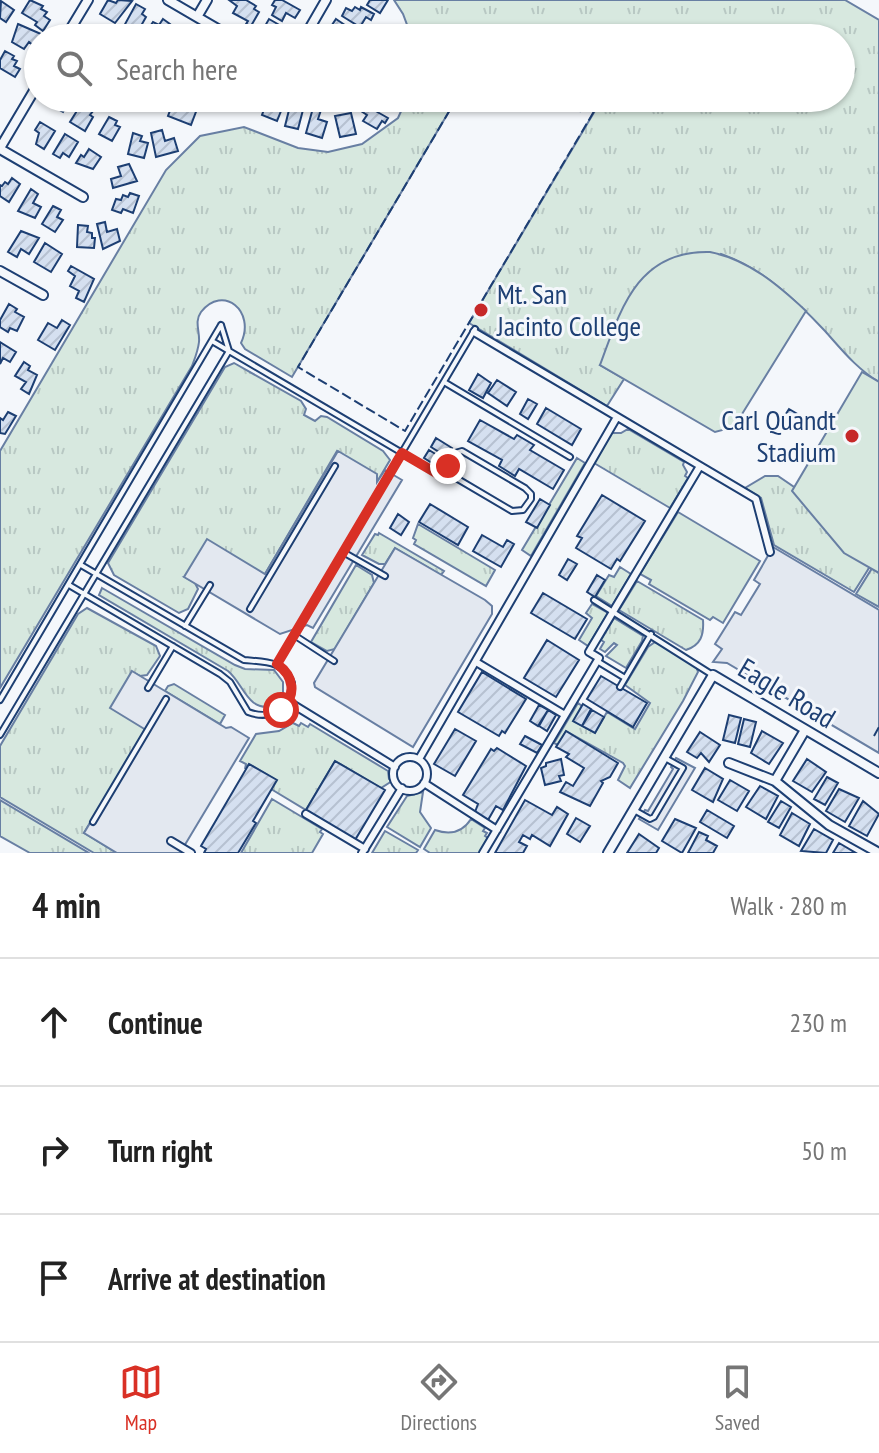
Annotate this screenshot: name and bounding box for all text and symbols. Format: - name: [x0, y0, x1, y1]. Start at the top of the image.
- search box: [24, 24, 855, 112]
- icon: search: [52, 46, 96, 90]
- text: Search here: [116, 49, 238, 88]
- place label: Mt. San Jacinto College: [496, 275, 641, 344]
- marker: Mt. San Jacinto College: [472, 301, 490, 319]
- place label: Carl Quandt Stadium: [721, 401, 836, 470]
- marker: Carl Quandt Stadium: [843, 427, 861, 445]
- route end: [430, 448, 466, 484]
- street label: Eagle Road: [732, 649, 843, 736]
- route start: [263, 692, 299, 728]
- text: 4 min: [32, 883, 101, 927]
- text: Walk · 280 m: [730, 889, 847, 922]
- icon: ahead: [32, 1000, 76, 1044]
- text: Continue: [108, 1003, 203, 1042]
- text: 230 m: [789, 1006, 847, 1039]
- icon: right: [32, 1128, 76, 1172]
- text: Turn right: [108, 1131, 212, 1170]
- text: 50 m: [801, 1134, 847, 1167]
- icon: arrive: [32, 1256, 76, 1300]
- text: Arrive at destination: [108, 1259, 326, 1298]
- tab: Map: [119, 1360, 163, 1436]
- tab: Directions: [401, 1360, 477, 1436]
- tab: Saved: [715, 1360, 760, 1436]

